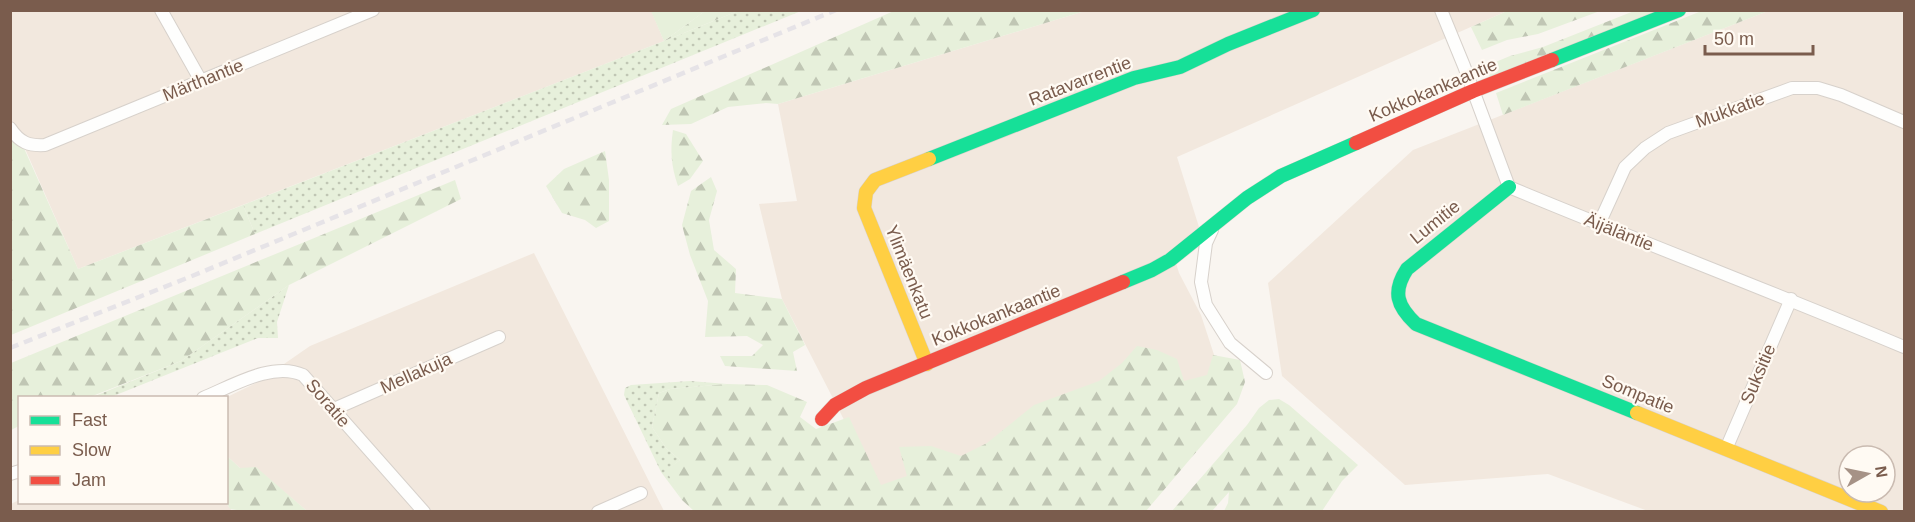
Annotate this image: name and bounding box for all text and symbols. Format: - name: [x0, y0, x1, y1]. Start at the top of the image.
- scale bar: [1705, 18, 1813, 56]
- text: 50 m: [1714, 29, 1754, 49]
- street label: Ratavarrentie: [1026, 52, 1134, 110]
- street label: Kokkokankaantie: [1366, 54, 1500, 126]
- street label: Märthantie: [160, 55, 246, 105]
- street label: Mukkatie: [1693, 88, 1767, 132]
- street label: Lumitie: [1406, 196, 1464, 248]
- street label: Äijäläntie: [1581, 209, 1657, 255]
- street label: Ylimäenkatu: [881, 222, 937, 322]
- street label: Kokkokankaantie: [929, 280, 1063, 350]
- street label: Suksitie: [1736, 341, 1780, 407]
- street label: Mellakuja: [377, 348, 456, 398]
- street label: Sompatie: [1599, 370, 1677, 418]
- street label: Soratie: [302, 375, 354, 431]
- legend: [18, 396, 228, 504]
- text: Fast: [72, 410, 107, 430]
- text: Slow: [72, 440, 112, 460]
- north arrow: [1837, 444, 1897, 504]
- text: N: [1872, 465, 1891, 479]
- text: Jam: [72, 470, 106, 490]

